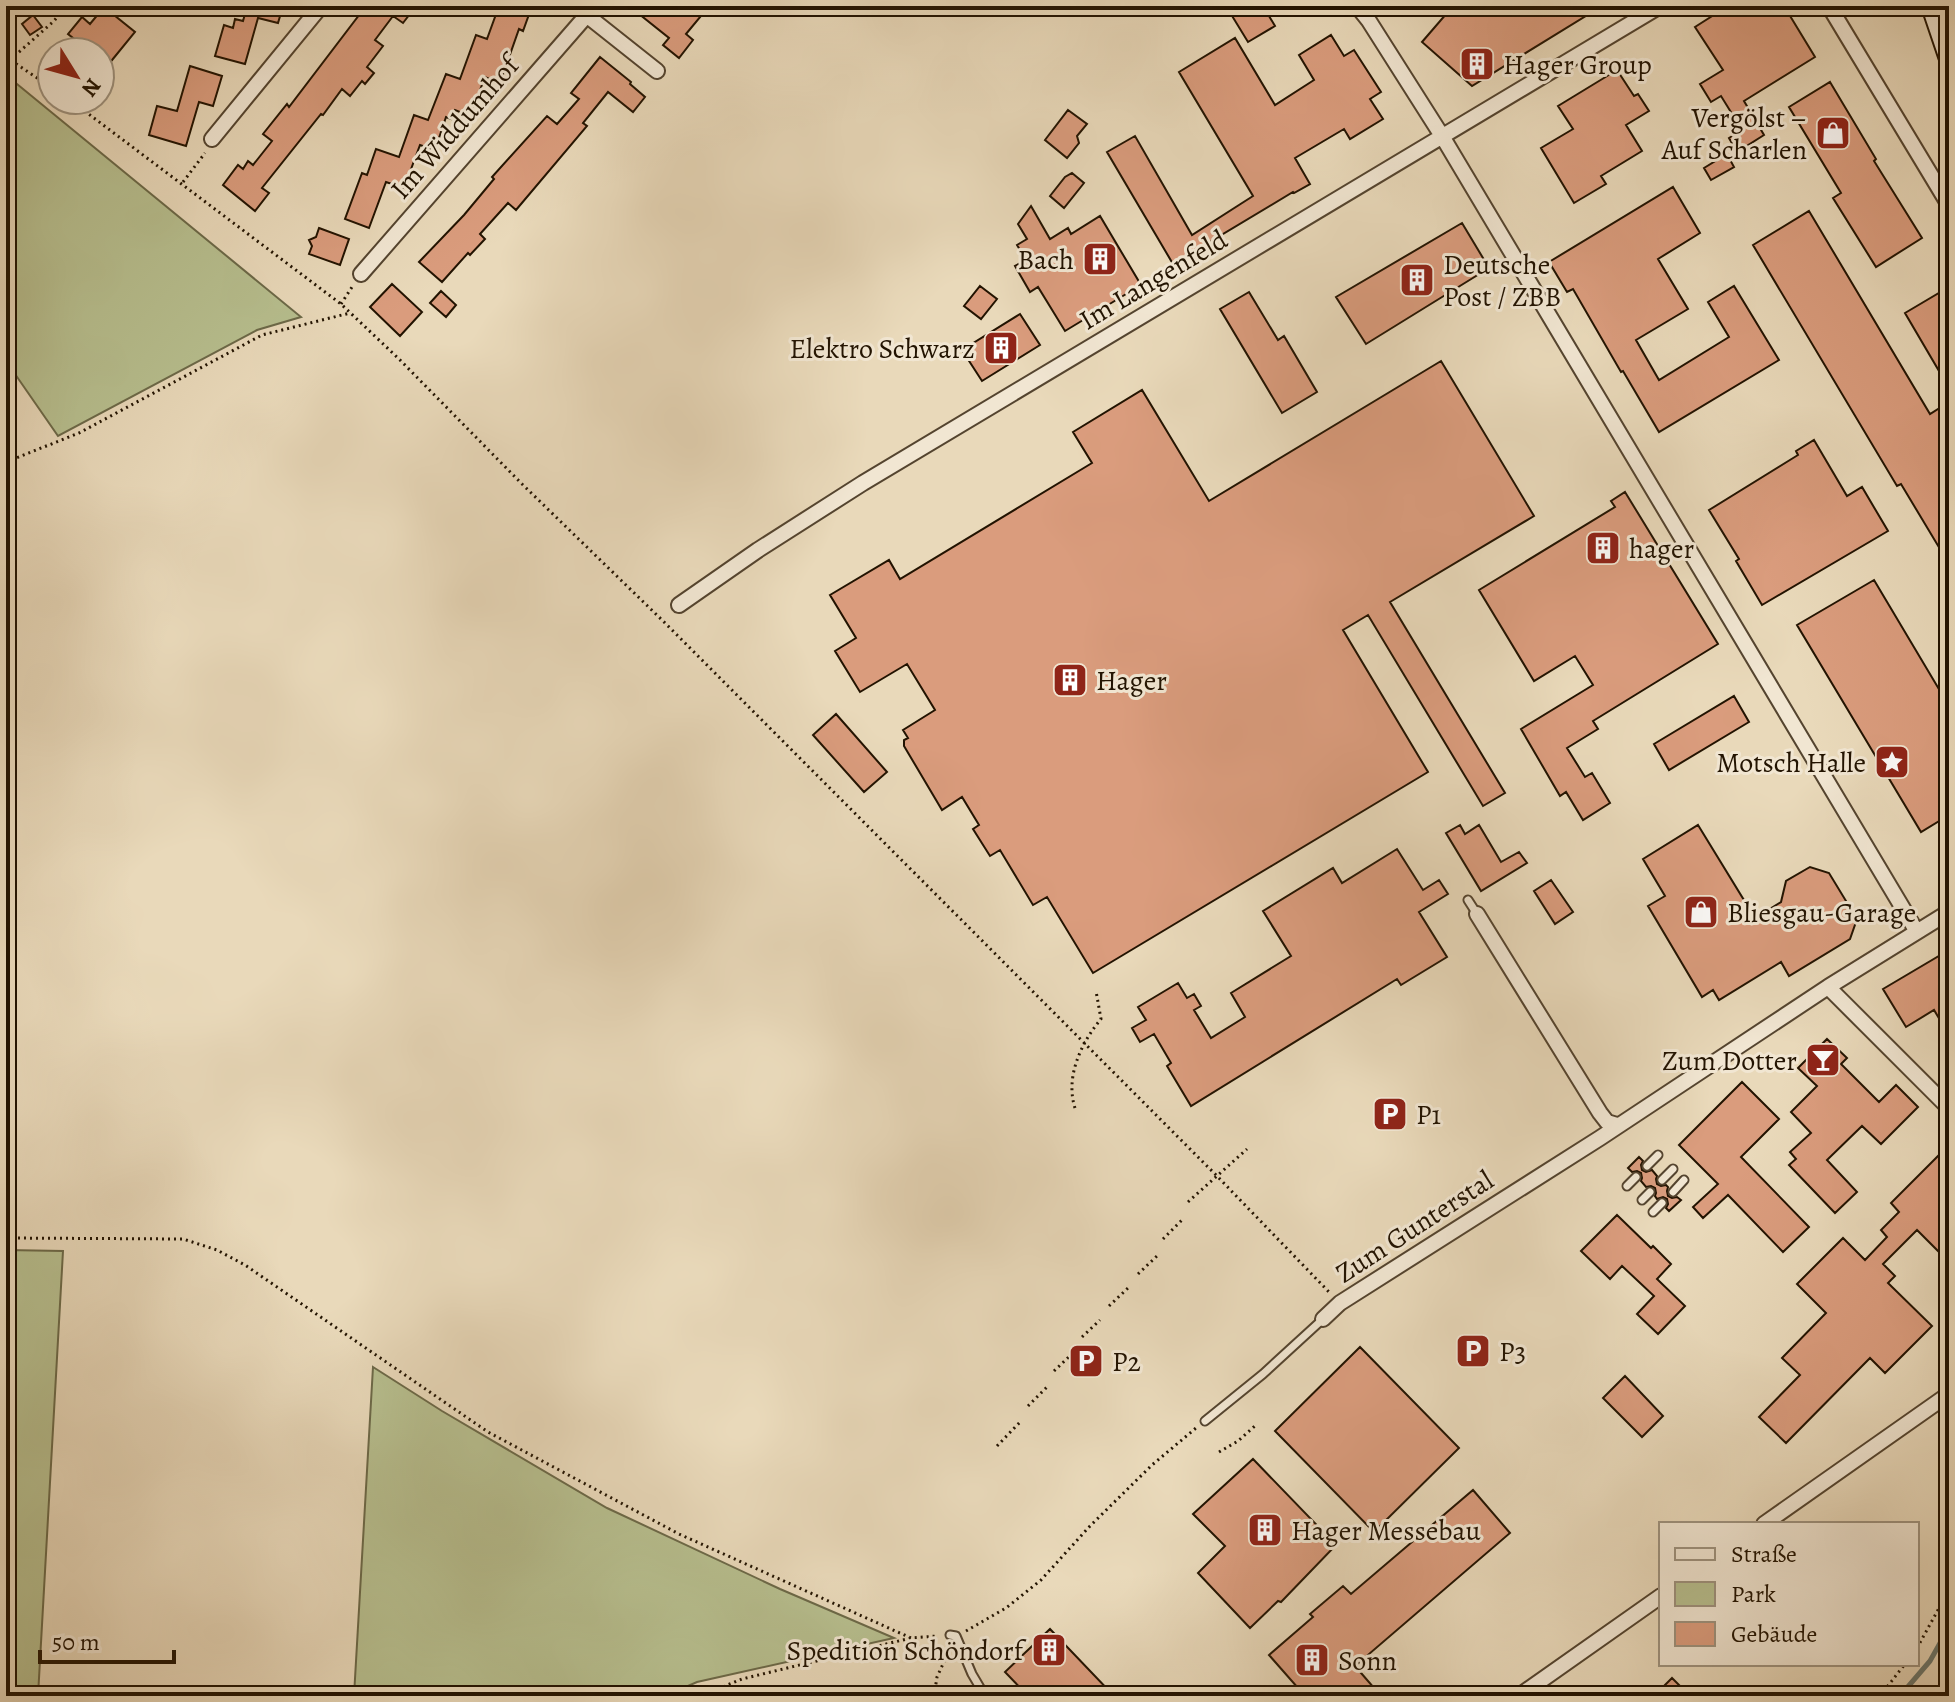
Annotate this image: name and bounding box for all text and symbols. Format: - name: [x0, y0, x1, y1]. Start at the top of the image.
- north arrow: [36, 36, 116, 116]
- street label: Im Widdumhof: [382, 45, 530, 207]
- building icon: Hager Group: [1458, 45, 1496, 83]
- place label: Hager Group: [1503, 46, 1652, 84]
- text: N: [74, 72, 108, 103]
- place label: Vergölst – Auf Scharlen: [1661, 99, 1807, 169]
- shop icon: Vergölst – Auf Scharlen: [1814, 114, 1852, 152]
- street label: Im Langenfeld: [1072, 220, 1235, 339]
- building icon: Bach: [1081, 240, 1119, 278]
- place label: Bach: [1017, 241, 1074, 279]
- place label: Deutsche Post / ZBB: [1443, 246, 1561, 316]
- building icon: Deutsche Post / ZBB: [1398, 261, 1436, 299]
- building icon: Elektro Schwarz: [982, 329, 1020, 367]
- place label: Elektro Schwarz: [789, 330, 975, 368]
- building icon: hager: [1584, 529, 1622, 567]
- place label: hager: [1629, 530, 1695, 568]
- building icon: Hager: [1051, 661, 1089, 699]
- place label: Hager: [1096, 662, 1167, 700]
- place icon: Motsch Halle: [1873, 743, 1911, 781]
- place label: Motsch Halle: [1716, 744, 1866, 782]
- shop icon: Bliesgau-Garage: [1682, 893, 1720, 931]
- place label: Bliesgau-Garage: [1727, 894, 1916, 932]
- bar icon: Zum Dotter: [1804, 1041, 1842, 1079]
- place label: Zum Dotter: [1662, 1042, 1797, 1080]
- parking icon: P1: [1371, 1095, 1409, 1133]
- place label: P1: [1416, 1096, 1441, 1134]
- street label: Zum Gunterstal: [1328, 1161, 1501, 1292]
- parking icon: P3: [1454, 1332, 1492, 1370]
- place label: P3: [1499, 1333, 1526, 1371]
- parking icon: P2: [1067, 1342, 1105, 1380]
- place label: P2: [1112, 1343, 1141, 1381]
- building icon: Hager Messebau: [1246, 1511, 1284, 1549]
- place label: Hager Messebau: [1291, 1512, 1481, 1550]
- legend: [1659, 1522, 1919, 1666]
- text: Straße: [1731, 1538, 1797, 1570]
- text: Park: [1731, 1578, 1776, 1610]
- scale bar: [40, 1614, 174, 1664]
- text: Gebäude: [1731, 1618, 1817, 1650]
- text: 50 m: [52, 1626, 100, 1658]
- building icon: Spedition Schöndorf: [1030, 1631, 1068, 1669]
- place label: Spedition Schöndorf: [787, 1632, 1027, 1670]
- building icon: Sonn: [1293, 1641, 1331, 1679]
- place label: Sonn: [1338, 1642, 1397, 1680]

